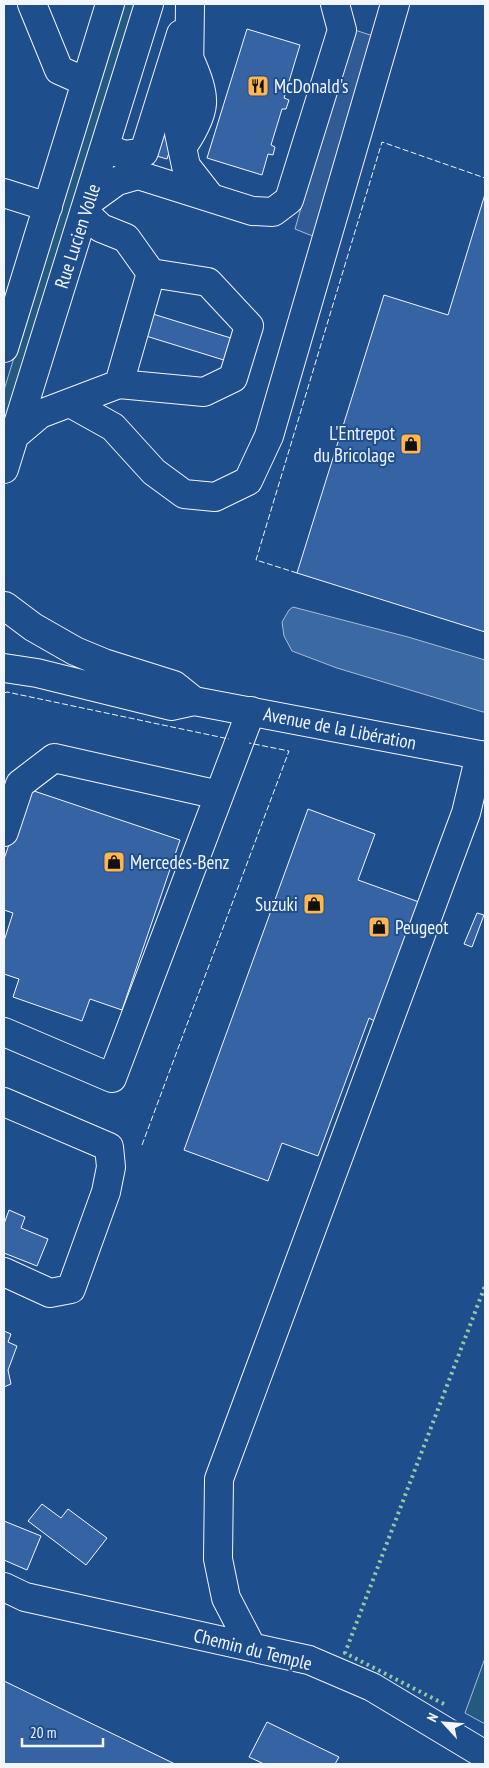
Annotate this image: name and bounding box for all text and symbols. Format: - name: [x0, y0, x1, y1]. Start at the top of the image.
- restaurant icon: McDonald's: [246, 74, 270, 98]
- place label: McDonald's: [274, 74, 349, 98]
- street label: Rue Lucien Volle: [49, 181, 105, 291]
- place label: L'Entrepot du Bricolage: [313, 421, 396, 467]
- shop icon: L'Entrepot du Bricolage: [399, 432, 423, 456]
- street label: Avenue de la Libération: [262, 701, 418, 755]
- shop icon: Mercedes-Benz: [102, 850, 126, 874]
- place label: Mercedes-Benz: [130, 850, 230, 874]
- place label: Suzuki: [255, 892, 298, 916]
- shop icon: Suzuki: [302, 892, 326, 916]
- shop icon: Peugeot: [367, 915, 391, 939]
- place label: Peugeot: [395, 915, 449, 939]
- street label: Chemin du Temple: [191, 1623, 315, 1675]
- north arrow: [419, 1698, 469, 1748]
- text: N: [423, 1710, 442, 1725]
- scale bar: [22, 1716, 104, 1748]
- text: 20 m: [30, 1723, 56, 1742]

